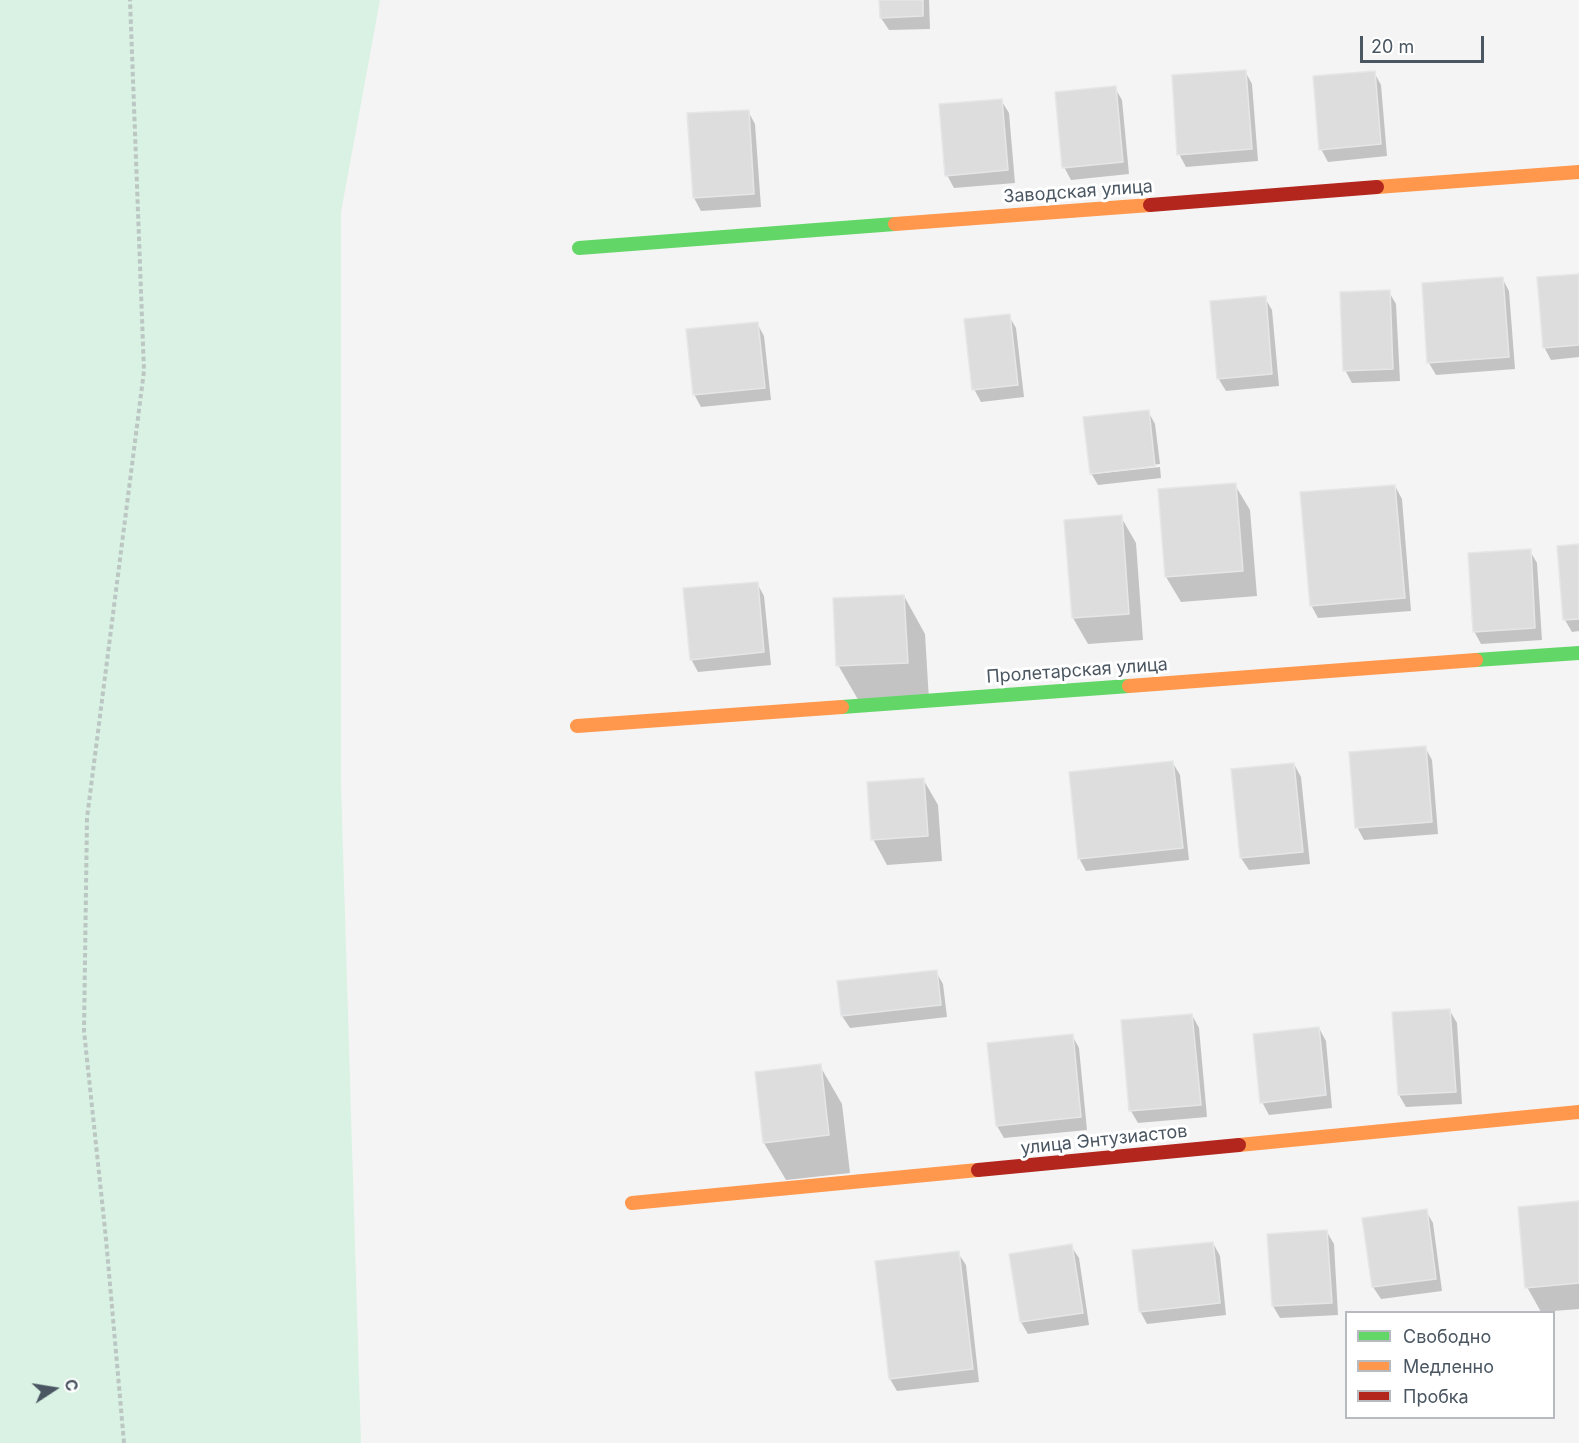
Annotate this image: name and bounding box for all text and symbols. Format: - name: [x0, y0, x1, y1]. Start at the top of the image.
- scale bar: [1363, 24, 1488, 62]
- text: 20 m: [1371, 36, 1414, 57]
- street label: Заводская улица: [1003, 176, 1153, 208]
- street label: Пролетарская улица: [986, 654, 1168, 688]
- street label: улица Энтузиастов: [1020, 1121, 1188, 1159]
- legend: [1345, 1311, 1555, 1419]
- text: Свободно: [1403, 1326, 1491, 1347]
- text: Медленно: [1403, 1356, 1494, 1377]
- north arrow: [24, 1359, 84, 1419]
- text: С: [61, 1377, 83, 1393]
- text: Пробка: [1403, 1386, 1469, 1407]

